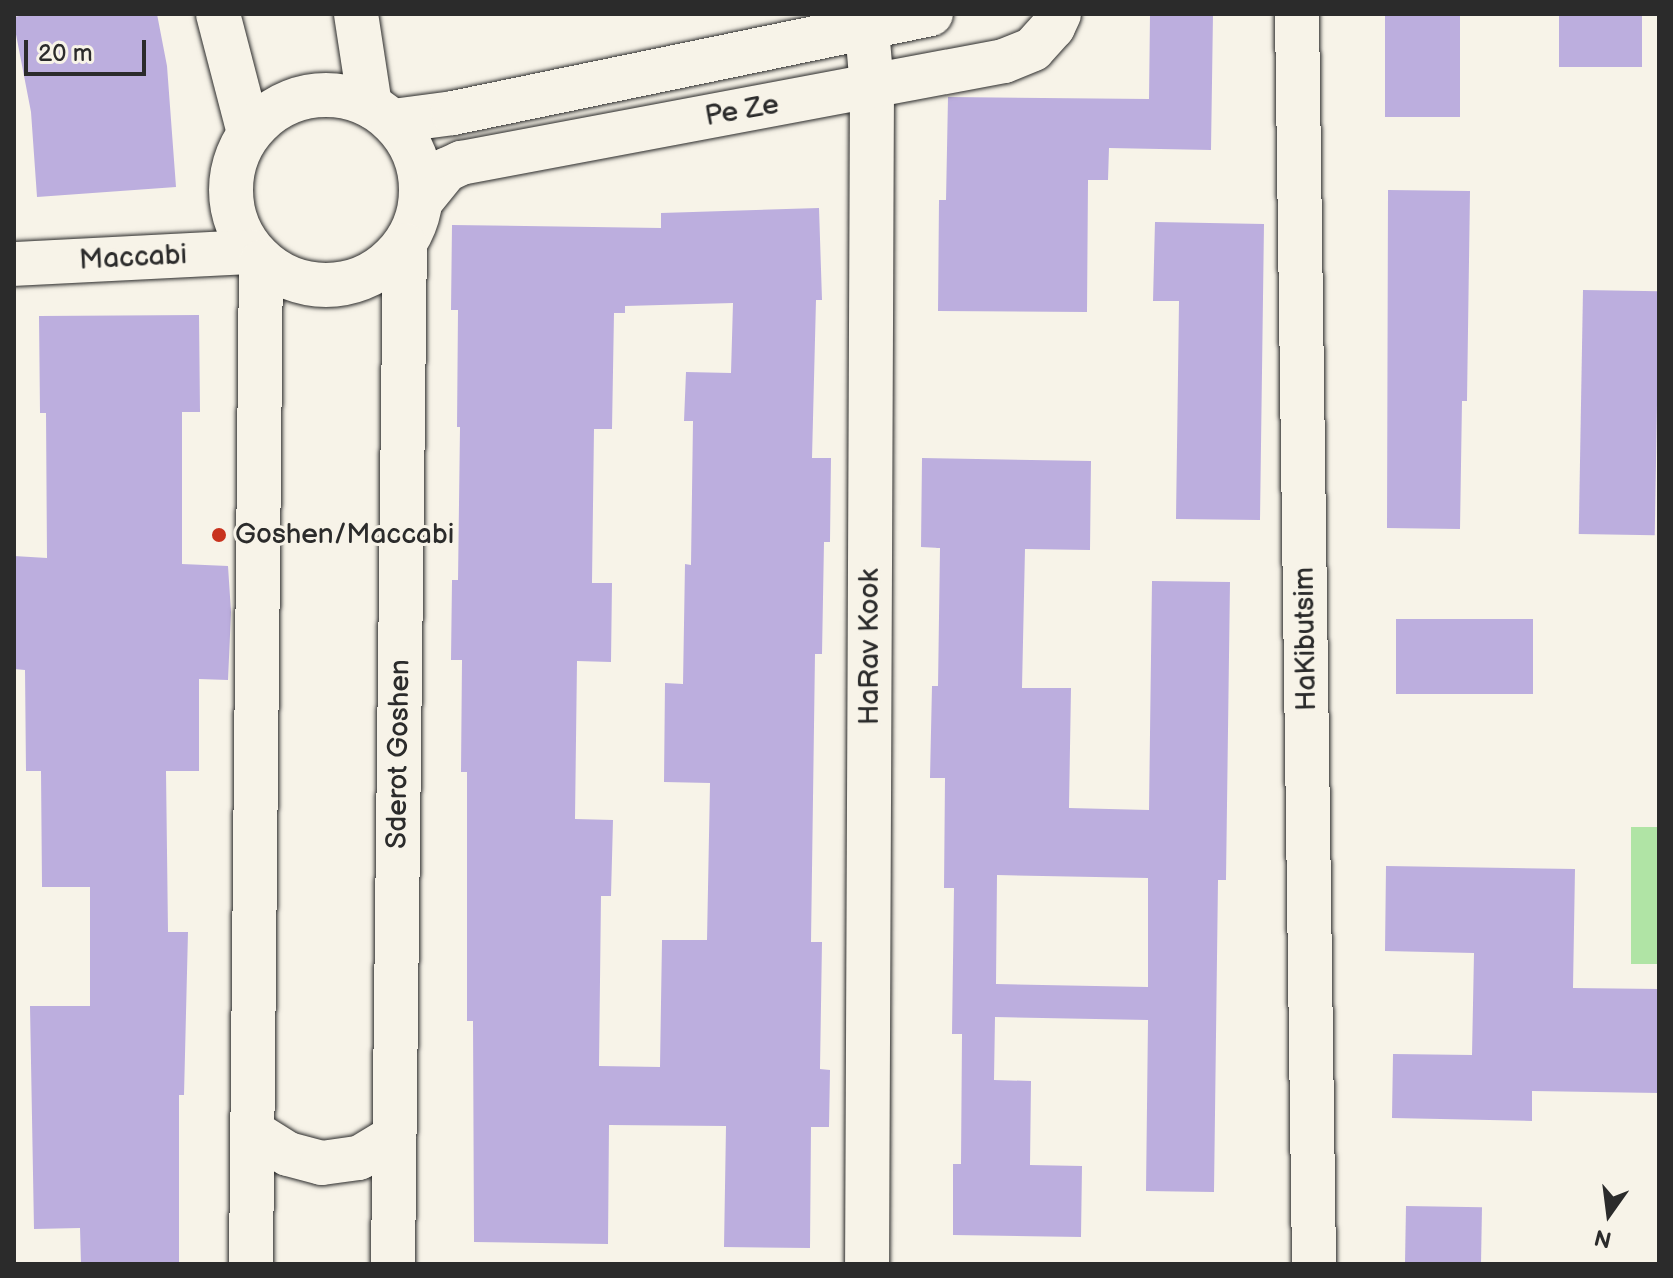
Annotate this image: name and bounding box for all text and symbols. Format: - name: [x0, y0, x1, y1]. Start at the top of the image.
- scale bar: [28, 24, 150, 74]
- text: 20 m: [38, 39, 93, 68]
- street label: Pe Ze: [702, 88, 782, 134]
- street label: Maccabi: [78, 238, 188, 278]
- place label: Goshen/Maccabi: [235, 518, 454, 552]
- marker: Goshen/Maccabi: [210, 526, 228, 544]
- street label: HaKibutsim: [1288, 567, 1324, 711]
- street label: HaRav Kook: [853, 569, 887, 725]
- street label: Sderot Goshen: [381, 659, 417, 849]
- north arrow: [1569, 1174, 1649, 1254]
- text: N: [1592, 1223, 1614, 1253]

